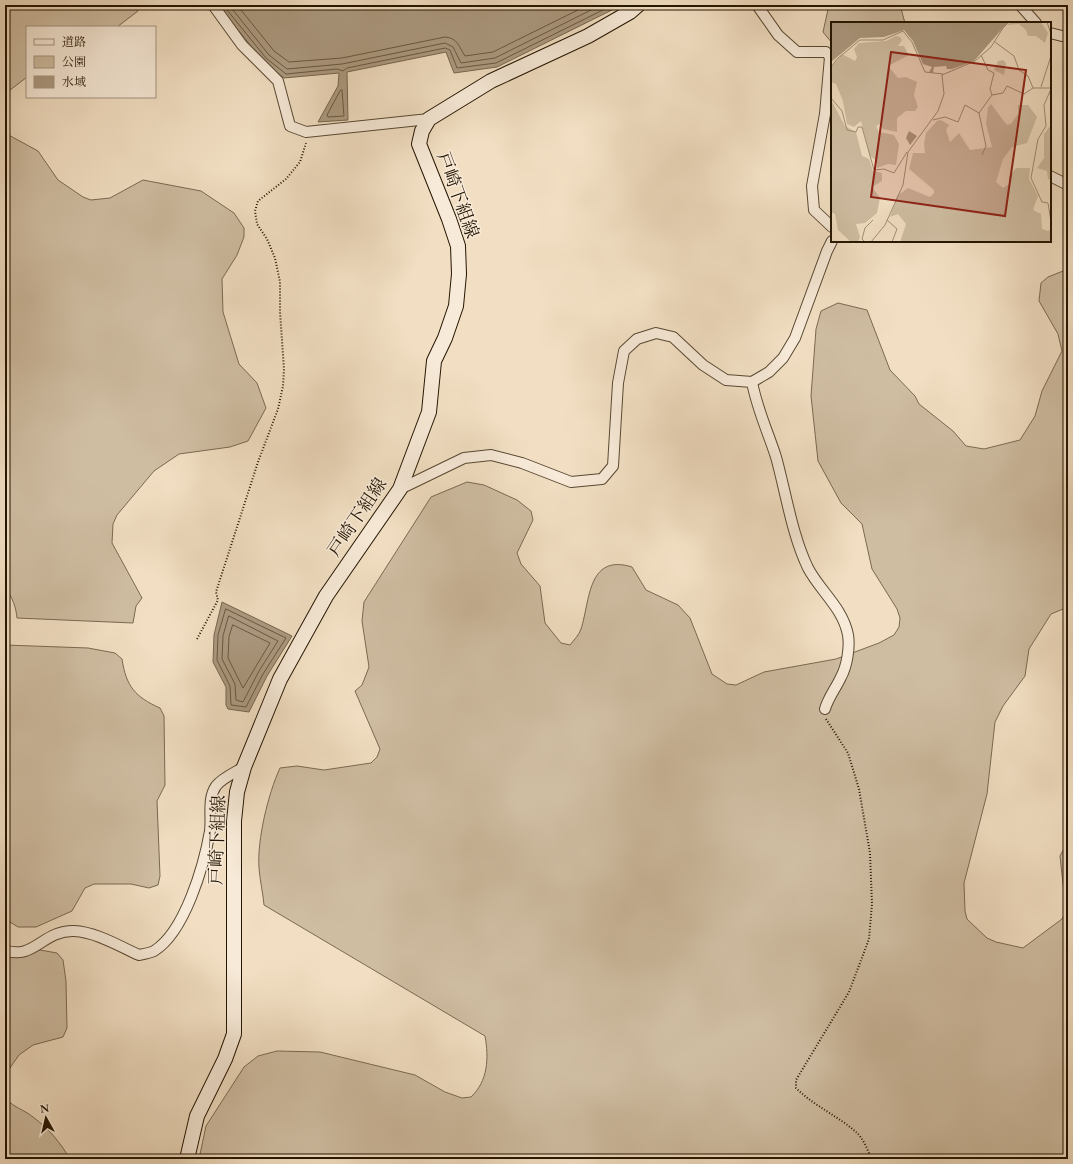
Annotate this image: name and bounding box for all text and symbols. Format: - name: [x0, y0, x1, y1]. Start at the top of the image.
- inset map: [831, 22, 1051, 242]
- legend: [26, 26, 156, 98]
- text: 道路: [62, 34, 86, 50]
- text: 公園: [62, 54, 86, 70]
- text: 水域: [62, 74, 86, 90]
- street label: 戸崎下組線: [432, 149, 485, 241]
- street label: 戸崎下組線: [322, 473, 391, 560]
- street label: 戸崎下組線: [203, 795, 230, 885]
- north arrow: [26, 1098, 66, 1138]
- text: N: [39, 1101, 50, 1116]

